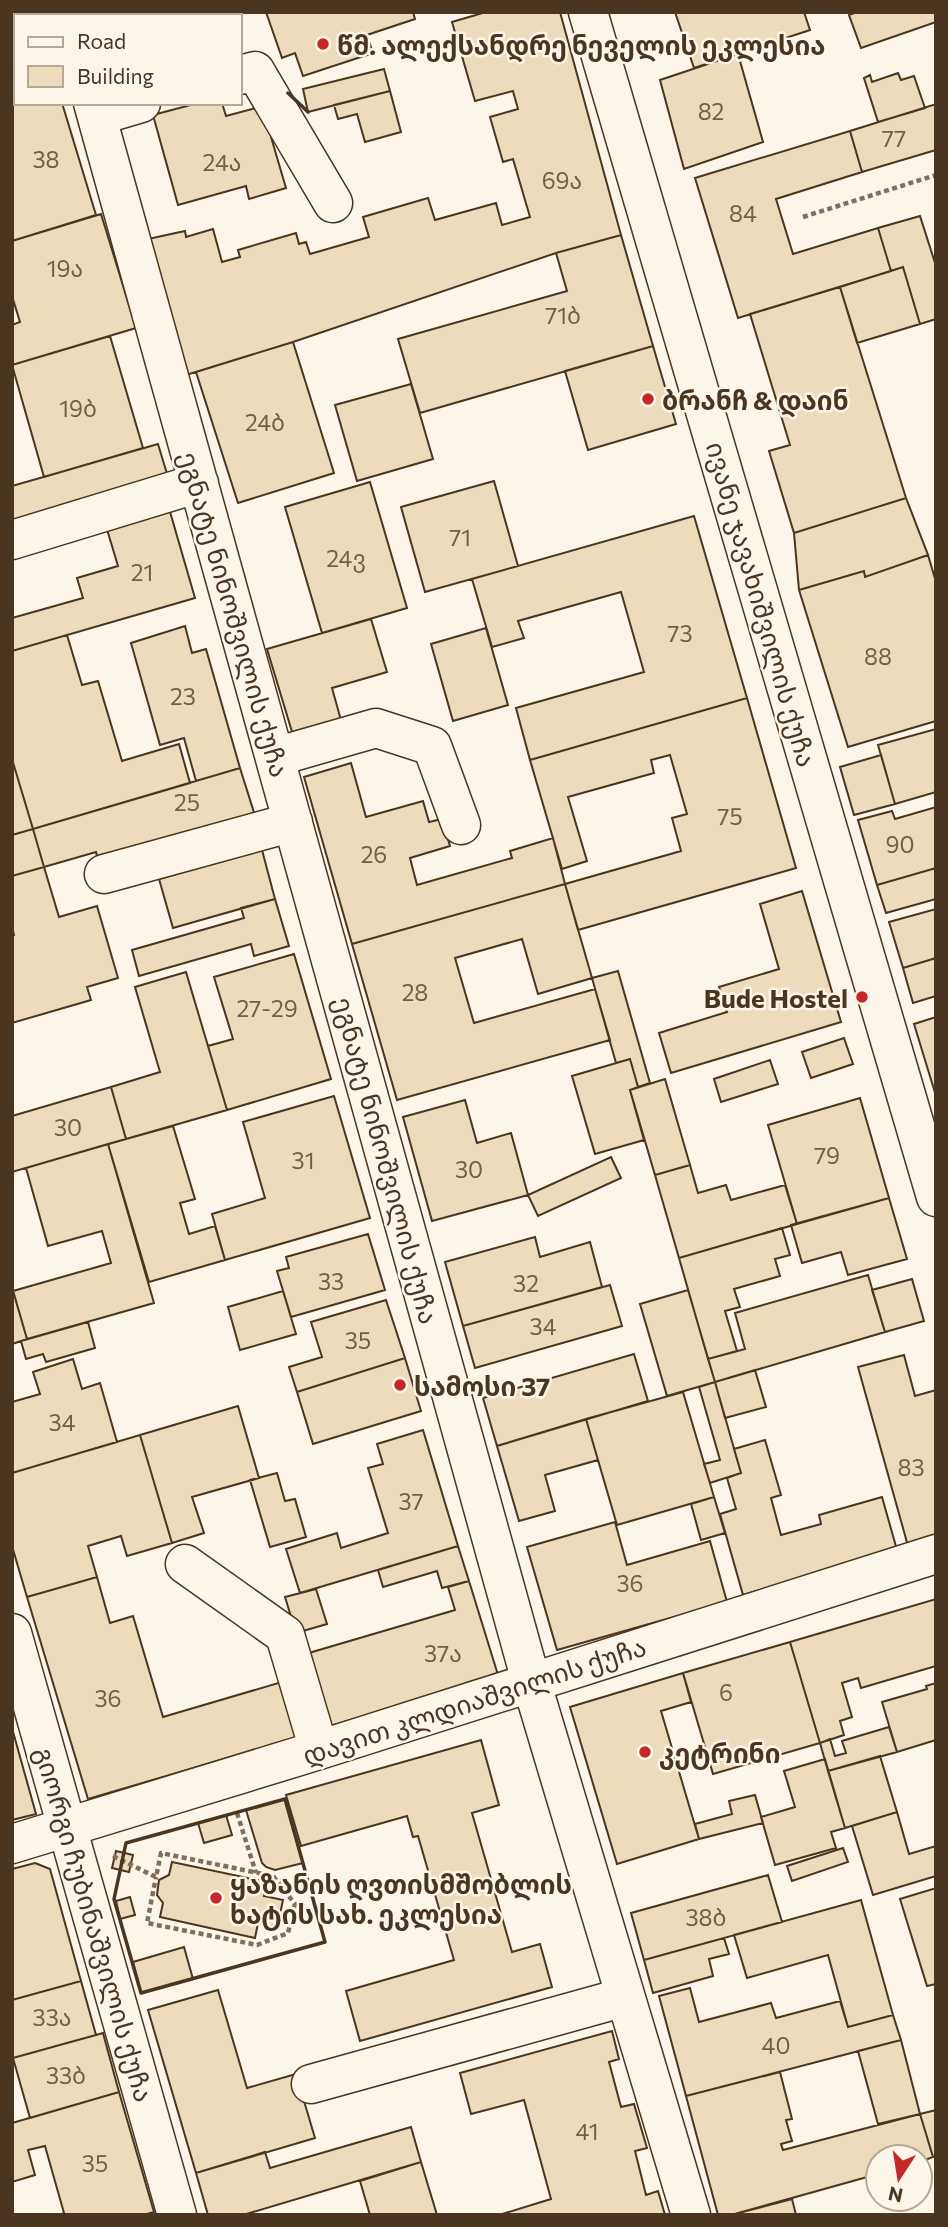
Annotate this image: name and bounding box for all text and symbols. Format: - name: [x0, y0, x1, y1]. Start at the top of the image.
- legend: [14, 14, 242, 105]
- text: Road: [77, 28, 126, 53]
- place label: წმ. ალექსანდრე ნეველის ეკლესია: [337, 29, 825, 63]
- marker: წმ. ალექსანდრე ნეველის ეკლესია: [315, 36, 331, 52]
- text: Building: [77, 63, 154, 88]
- house number: 82: [698, 97, 724, 125]
- house number: 77: [882, 124, 906, 152]
- house number: 38: [32, 145, 60, 173]
- house number: 24ა: [203, 148, 241, 176]
- house number: 69ა: [542, 166, 582, 194]
- house number: 84: [729, 199, 757, 227]
- house number: 19ა: [47, 254, 83, 282]
- house number: 71ბ: [545, 301, 581, 329]
- place label: ბრანჩ & დაინ: [662, 384, 849, 418]
- marker: ბრანჩ & დაინ: [640, 391, 656, 407]
- house number: 19ბ: [59, 394, 97, 422]
- house number: 24ბ: [245, 408, 285, 436]
- street label: ივანე ჯავახიშვილის ქუჩა: [699, 438, 823, 771]
- street label: ეგნატე ნინოშვილის ქუჩა: [172, 448, 296, 781]
- house number: 71: [449, 523, 471, 551]
- house number: 24ვ: [326, 544, 366, 573]
- house number: 21: [131, 558, 153, 586]
- house number: 73: [667, 619, 693, 647]
- house number: 88: [864, 642, 892, 670]
- house number: 23: [170, 682, 196, 710]
- house number: 25: [174, 788, 200, 816]
- house number: 75: [717, 802, 743, 830]
- house number: 90: [886, 830, 914, 858]
- house number: 26: [361, 840, 387, 868]
- house number: 28: [402, 978, 428, 1006]
- place label: Bude Hostel: [704, 982, 848, 1013]
- marker: Bude Hostel: [854, 989, 870, 1005]
- street label: ეგნატე ნინოშვილის ქუჩა: [326, 993, 446, 1328]
- house number: 27-29: [236, 994, 298, 1022]
- house number: 30: [54, 1113, 82, 1141]
- house number: 79: [814, 1141, 840, 1169]
- house number: 31: [292, 1146, 314, 1174]
- house number: 30: [455, 1155, 483, 1183]
- house number: 33: [318, 1267, 344, 1295]
- house number: 32: [513, 1269, 539, 1297]
- house number: 34: [530, 1312, 557, 1340]
- house number: 35: [345, 1326, 371, 1354]
- place label: სამოსი 37: [414, 1370, 550, 1401]
- marker: სამოსი 37: [392, 1377, 408, 1393]
- house number: 34: [49, 1408, 76, 1436]
- house number: 83: [897, 1453, 925, 1481]
- house number: 37: [398, 1487, 424, 1515]
- house number: 36: [616, 1569, 644, 1597]
- street label: დავით კლდიაშვილის ქუჩა: [298, 1630, 650, 1772]
- house number: 37ა: [424, 1639, 462, 1667]
- house number: 6: [719, 1678, 733, 1706]
- house number: 36: [94, 1684, 122, 1712]
- place label: კეტრინი: [659, 1737, 781, 1770]
- street label: გიორგი ჩუბინაშვილის ქუჩა: [27, 1743, 161, 2106]
- marker: კეტრინი: [637, 1744, 653, 1760]
- place label: ყაზანის ღვთისმშობლის ხატის სახ. ეკლესია: [230, 1868, 572, 1931]
- marker: ყაზანის ღვთისმშობლის ხატის სახ. ეკლესია: [208, 1890, 224, 1906]
- house number: 38ბ: [685, 1903, 727, 1931]
- house number: 33ა: [33, 2003, 71, 2031]
- house number: 40: [762, 2031, 790, 2059]
- house number: 33ბ: [46, 2061, 86, 2089]
- house number: 41: [576, 2117, 598, 2145]
- north arrow: [864, 2143, 934, 2213]
- house number: 35: [82, 2149, 108, 2177]
- text: N: [886, 2182, 905, 2208]

